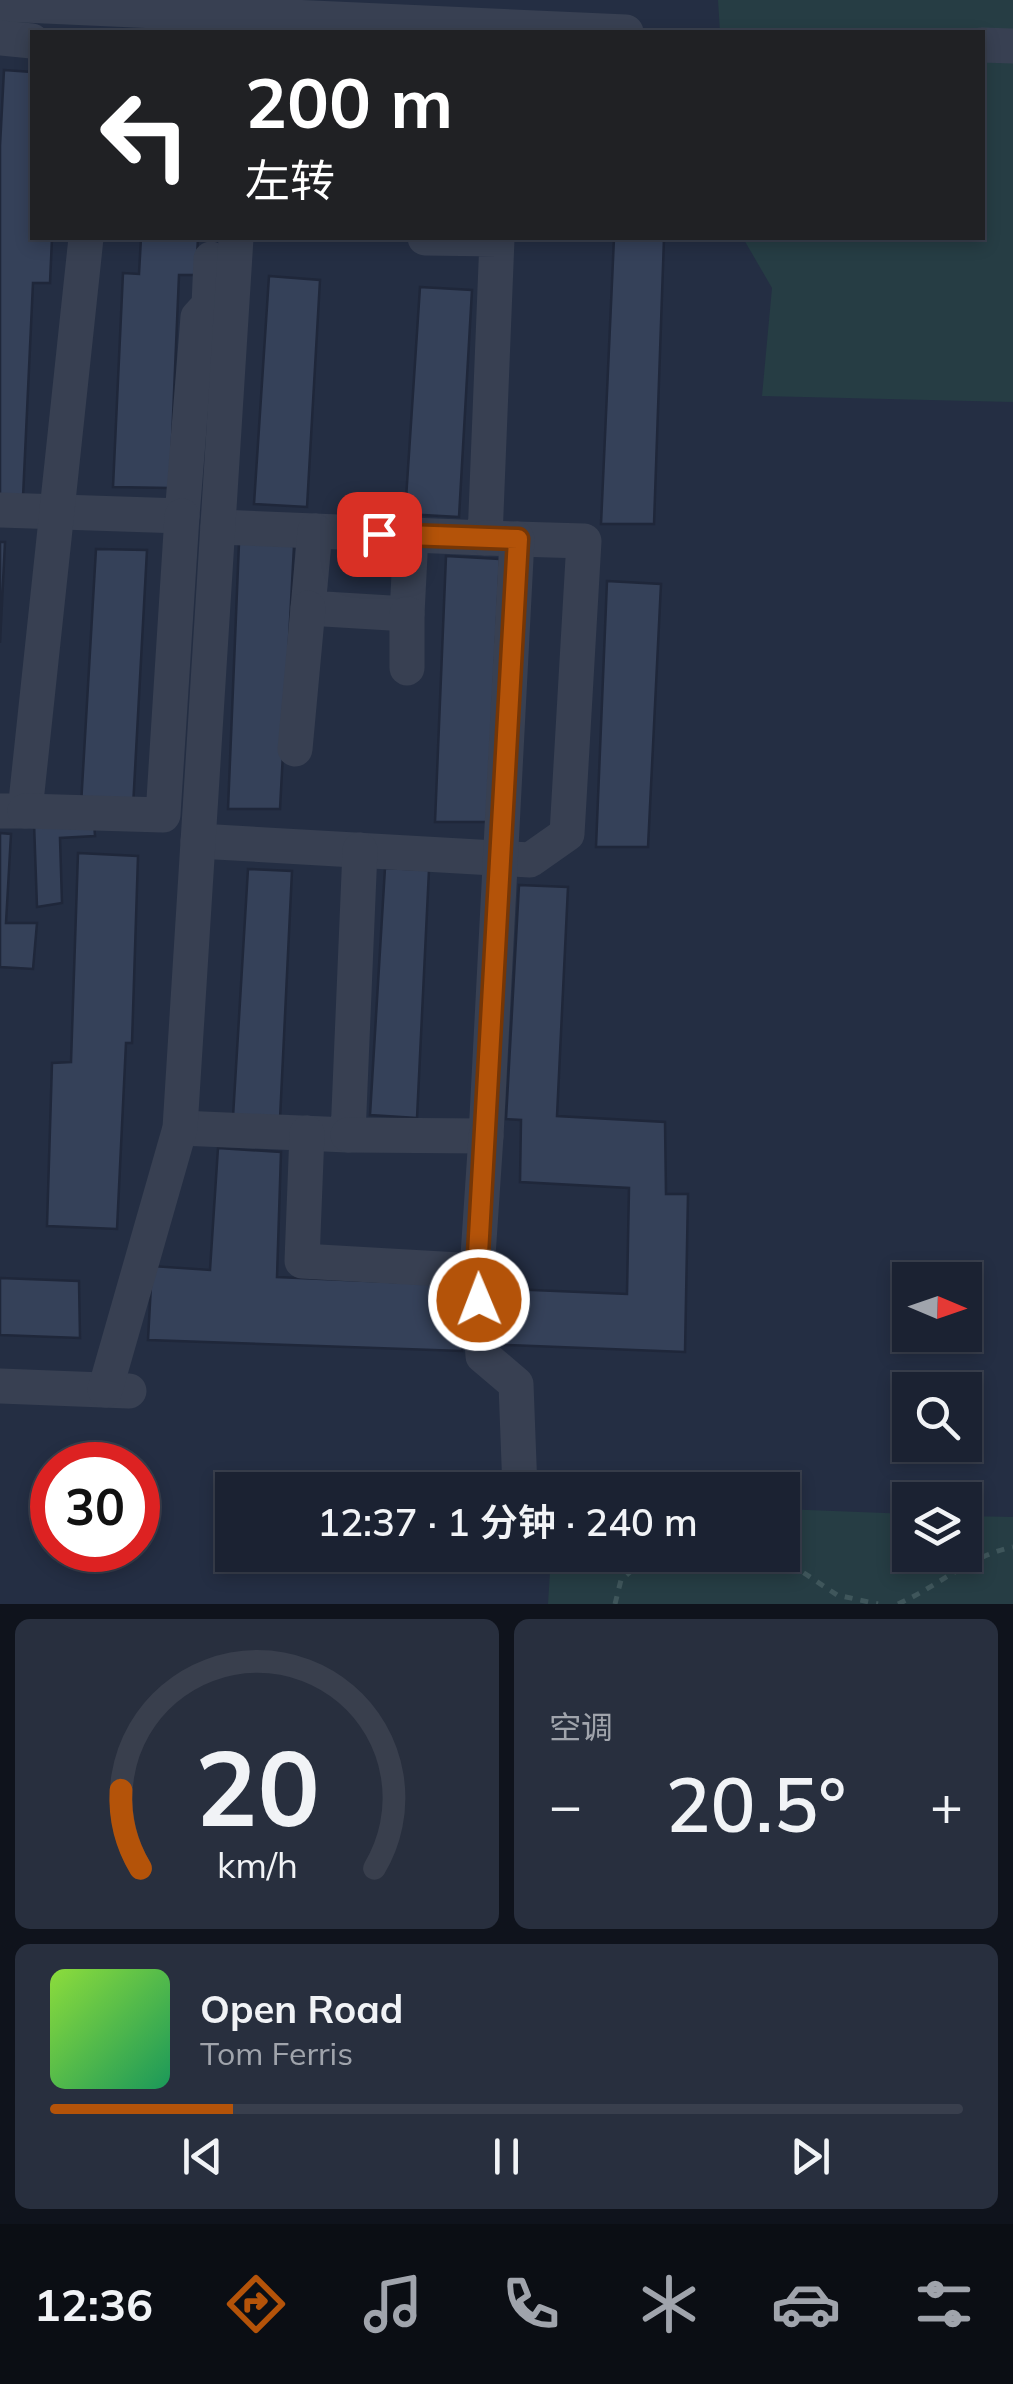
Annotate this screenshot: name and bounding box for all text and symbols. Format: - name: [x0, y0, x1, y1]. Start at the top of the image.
- text: 200 m: [245, 58, 453, 146]
- icon: left: [80, 70, 210, 200]
- text: 左转: [245, 152, 335, 208]
- pin: [337, 492, 422, 577]
- icon: arrive: [352, 507, 407, 562]
- position arrow: [427, 1248, 531, 1352]
- north arrow: [892, 1262, 982, 1352]
- map controls: [892, 1262, 982, 1572]
- button: search: [892, 1372, 982, 1462]
- speed limit sign: 30: [30, 1442, 160, 1572]
- button: layers: [892, 1482, 982, 1572]
- text: 12:37 · 1 分钟 · 240 m: [317, 1498, 698, 1546]
- text: 空调: [549, 1707, 613, 1747]
- text: 20: [195, 1721, 319, 1852]
- text: 20.5°: [666, 1757, 846, 1851]
- text: −: [549, 1770, 582, 1839]
- text: +: [930, 1770, 963, 1839]
- text: km/h: [217, 1842, 297, 1887]
- text: Open Road: [200, 1985, 403, 2033]
- text: Tom Ferris: [200, 2033, 353, 2073]
- icon: previous: [175, 2129, 230, 2184]
- icon: pause: [479, 2129, 534, 2184]
- icon: next: [783, 2129, 838, 2184]
- icon: directions: [221, 2269, 291, 2339]
- icon: music: [358, 2269, 428, 2339]
- icon: phone: [496, 2269, 566, 2339]
- icon: climate: [634, 2269, 704, 2339]
- icon: car: [771, 2269, 841, 2339]
- icon: filters: [909, 2269, 979, 2339]
- text: 12:36: [34, 2276, 153, 2332]

